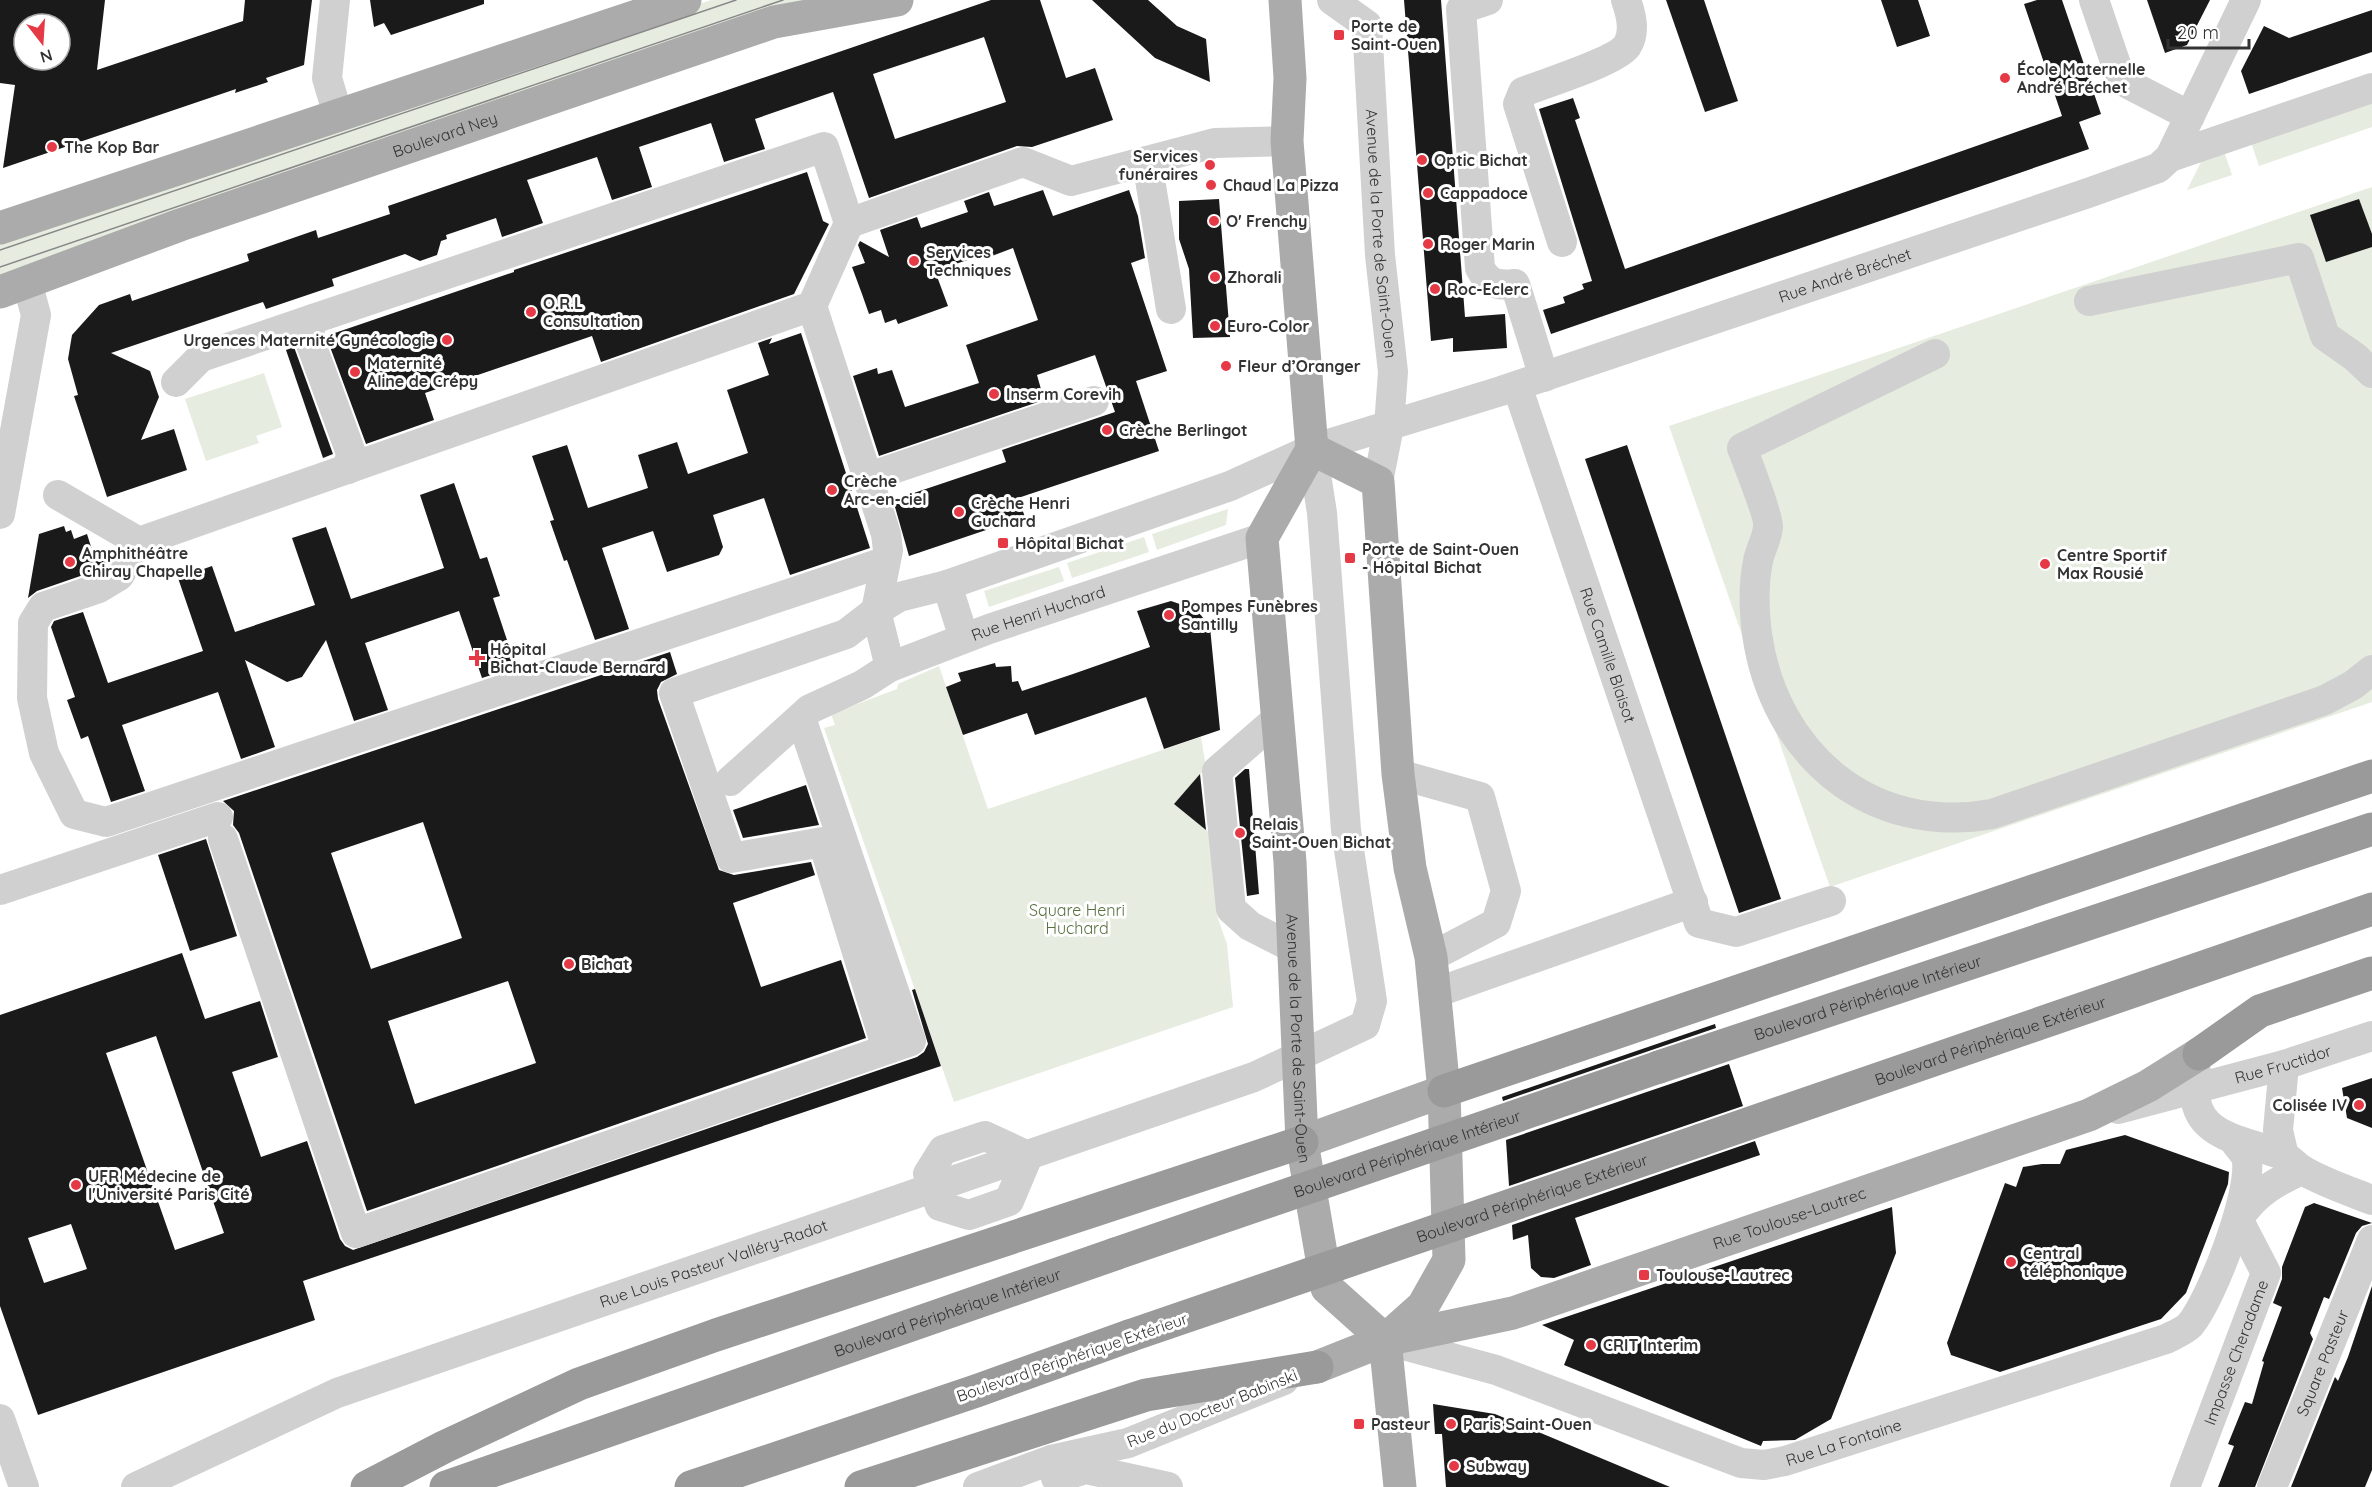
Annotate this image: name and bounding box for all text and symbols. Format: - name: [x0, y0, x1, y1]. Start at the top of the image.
- north arrow: [12, 12, 72, 72]
- scale bar: [2168, 12, 2249, 50]
- place label: Porte de Saint-Ouen: [1351, 16, 1437, 54]
- text: 20 m: [2177, 21, 2219, 44]
- marker: Porte de Saint-Ouen: [1332, 28, 1346, 42]
- text: N: [38, 45, 55, 68]
- place label: École Maternelle André Bréchet: [2017, 59, 2145, 97]
- marker: École Maternelle André Bréchet: [1998, 71, 2012, 85]
- street label: Boulevard Ney: [390, 107, 500, 162]
- street label: Avenue de la Porte de Saint-Ouen: [1362, 108, 1401, 359]
- place label: The Kop Bar: [64, 137, 159, 157]
- marker: The Kop Bar: [45, 140, 59, 154]
- place label: Services funéraires: [1118, 146, 1198, 184]
- place label: Optic Bichat: [1434, 150, 1528, 170]
- marker: Optic Bichat: [1415, 153, 1429, 167]
- marker: Services funéraires: [1203, 158, 1217, 172]
- place label: Chaud La Pizza: [1223, 175, 1339, 195]
- marker: Chaud La Pizza: [1204, 178, 1218, 192]
- place label: Cappadoce: [1440, 183, 1528, 203]
- marker: Cappadoce: [1421, 186, 1435, 200]
- place label: O' Frenchy: [1226, 211, 1307, 231]
- marker: O' Frenchy: [1207, 214, 1221, 228]
- place label: Roger Marin: [1440, 234, 1535, 254]
- marker: Roger Marin: [1421, 237, 1435, 251]
- place label: Services Techniques: [926, 242, 1011, 280]
- street label: Rue André Bréchet: [1776, 243, 1914, 307]
- marker: Services Techniques: [907, 254, 921, 268]
- place label: Zhorali: [1227, 267, 1282, 287]
- marker: Zhorali: [1208, 270, 1222, 284]
- place label: Roc-Eclerc: [1447, 279, 1528, 299]
- marker: Roc-Eclerc: [1428, 282, 1442, 296]
- place label: O.R.L Consultation: [543, 293, 640, 331]
- marker: O.R.L Consultation: [524, 305, 538, 319]
- place label: Euro-Color: [1227, 316, 1309, 336]
- marker: Euro-Color: [1208, 319, 1222, 333]
- place label: Urgences Maternité Gynécologie: [183, 330, 435, 350]
- marker: Urgences Maternité Gynécologie: [440, 333, 454, 347]
- place label: Maternité Aline de Crépy: [367, 353, 478, 391]
- place label: Fleur d’Oranger: [1238, 356, 1361, 376]
- marker: Fleur d’Oranger: [1219, 359, 1233, 373]
- marker: Maternité Aline de Crépy: [348, 365, 362, 379]
- place label: Inserm Corevih: [1006, 384, 1121, 404]
- marker: Inserm Corevih: [987, 387, 1001, 401]
- place label: Crèche Berlingot: [1119, 420, 1248, 440]
- marker: Crèche Berlingot: [1100, 423, 1114, 437]
- place label: Crèche Arc-en-ciel: [844, 471, 927, 509]
- marker: Crèche Arc-en-ciel: [825, 483, 839, 497]
- place label: Crèche Henri Guchard: [971, 493, 1070, 531]
- marker: Crèche Henri Guchard: [952, 505, 966, 519]
- place label: Hôpital Bichat: [1015, 533, 1124, 553]
- marker: Hôpital Bichat: [996, 536, 1010, 550]
- place label: Porte de Saint-Ouen - Hôpital Bichat: [1362, 539, 1519, 577]
- place label: Amphithéâtre Chiray Chapelle: [82, 543, 203, 581]
- place label: Centre Sportif Max Rousié: [2057, 545, 2167, 583]
- marker: Porte de Saint-Ouen - Hôpital Bichat: [1343, 551, 1357, 565]
- marker: Amphithéâtre Chiray Chapelle: [63, 555, 77, 569]
- marker: Centre Sportif Max Rousié: [2038, 557, 2052, 571]
- street label: Rue Henri Huchard: [968, 581, 1108, 645]
- street label: Rue Camille Blaisot: [1576, 585, 1640, 725]
- place label: Pompes Funèbres Santilly: [1181, 596, 1318, 634]
- marker: Pompes Funèbres Santilly: [1162, 608, 1176, 622]
- place label: Hôpital Bichat-Claude Bernard: [490, 639, 666, 677]
- marker: Hôpital Bichat-Claude Bernard: [468, 649, 486, 667]
- place label: Relais Saint-Ouen Bichat: [1252, 814, 1391, 852]
- marker: Relais Saint-Ouen Bichat: [1233, 826, 1247, 840]
- park label: Square Henri Huchard: [1029, 900, 1125, 938]
- street label: Avenue de la Porte de Saint-Ouen: [1282, 913, 1315, 1165]
- street label: Boulevard Périphérique Intérieur: [1751, 950, 1984, 1045]
- place label: Bichat: [581, 954, 630, 974]
- marker: Bichat: [562, 957, 576, 971]
- street label: Boulevard Périphérique Extérieur: [1872, 991, 2109, 1089]
- street label: Rue Fructidor: [2232, 1040, 2334, 1088]
- place label: Colisée IV: [2273, 1095, 2347, 1115]
- marker: Colisée IV: [2352, 1098, 2366, 1112]
- street label: Boulevard Périphérique Intérieur: [1291, 1105, 1524, 1202]
- street label: Boulevard Périphérique Extérieur: [1414, 1149, 1650, 1247]
- place label: UFR Médecine de l'Université Paris Cité: [88, 1166, 250, 1204]
- marker: UFR Médecine de l'Université Paris Cité: [69, 1178, 83, 1192]
- street label: Rue Toulouse-Lautrec: [1710, 1183, 1868, 1254]
- street label: Rue Louis Pasteur Valléry-Radot: [597, 1215, 830, 1312]
- place label: Central téléphonique: [2023, 1243, 2124, 1281]
- marker: Central téléphonique: [2004, 1255, 2018, 1269]
- street label: Boulevard Périphérique Intérieur: [831, 1264, 1064, 1361]
- place label: Toulouse-Lautrec: [1656, 1265, 1790, 1285]
- marker: Toulouse-Lautrec: [1637, 1268, 1651, 1282]
- street label: Impasse Cheradame: [2199, 1277, 2273, 1428]
- street label: Square Pasteur: [2292, 1307, 2353, 1419]
- street label: Boulevard Périphérique Extérieur: [954, 1308, 1190, 1406]
- place label: CRIT Interim: [1603, 1335, 1698, 1355]
- marker: CRIT Interim: [1584, 1338, 1598, 1352]
- street label: Rue du Docteur Babinski: [1124, 1365, 1300, 1451]
- place label: Pasteur: [1371, 1414, 1431, 1434]
- place label: Paris Saint-Ouen: [1463, 1414, 1592, 1434]
- street label: Rue La Fontaine: [1783, 1414, 1904, 1470]
- marker: Pasteur: [1352, 1417, 1366, 1431]
- marker: Paris Saint-Ouen: [1444, 1417, 1458, 1431]
- place label: Subway: [1466, 1456, 1527, 1476]
- marker: Subway: [1447, 1459, 1461, 1473]

